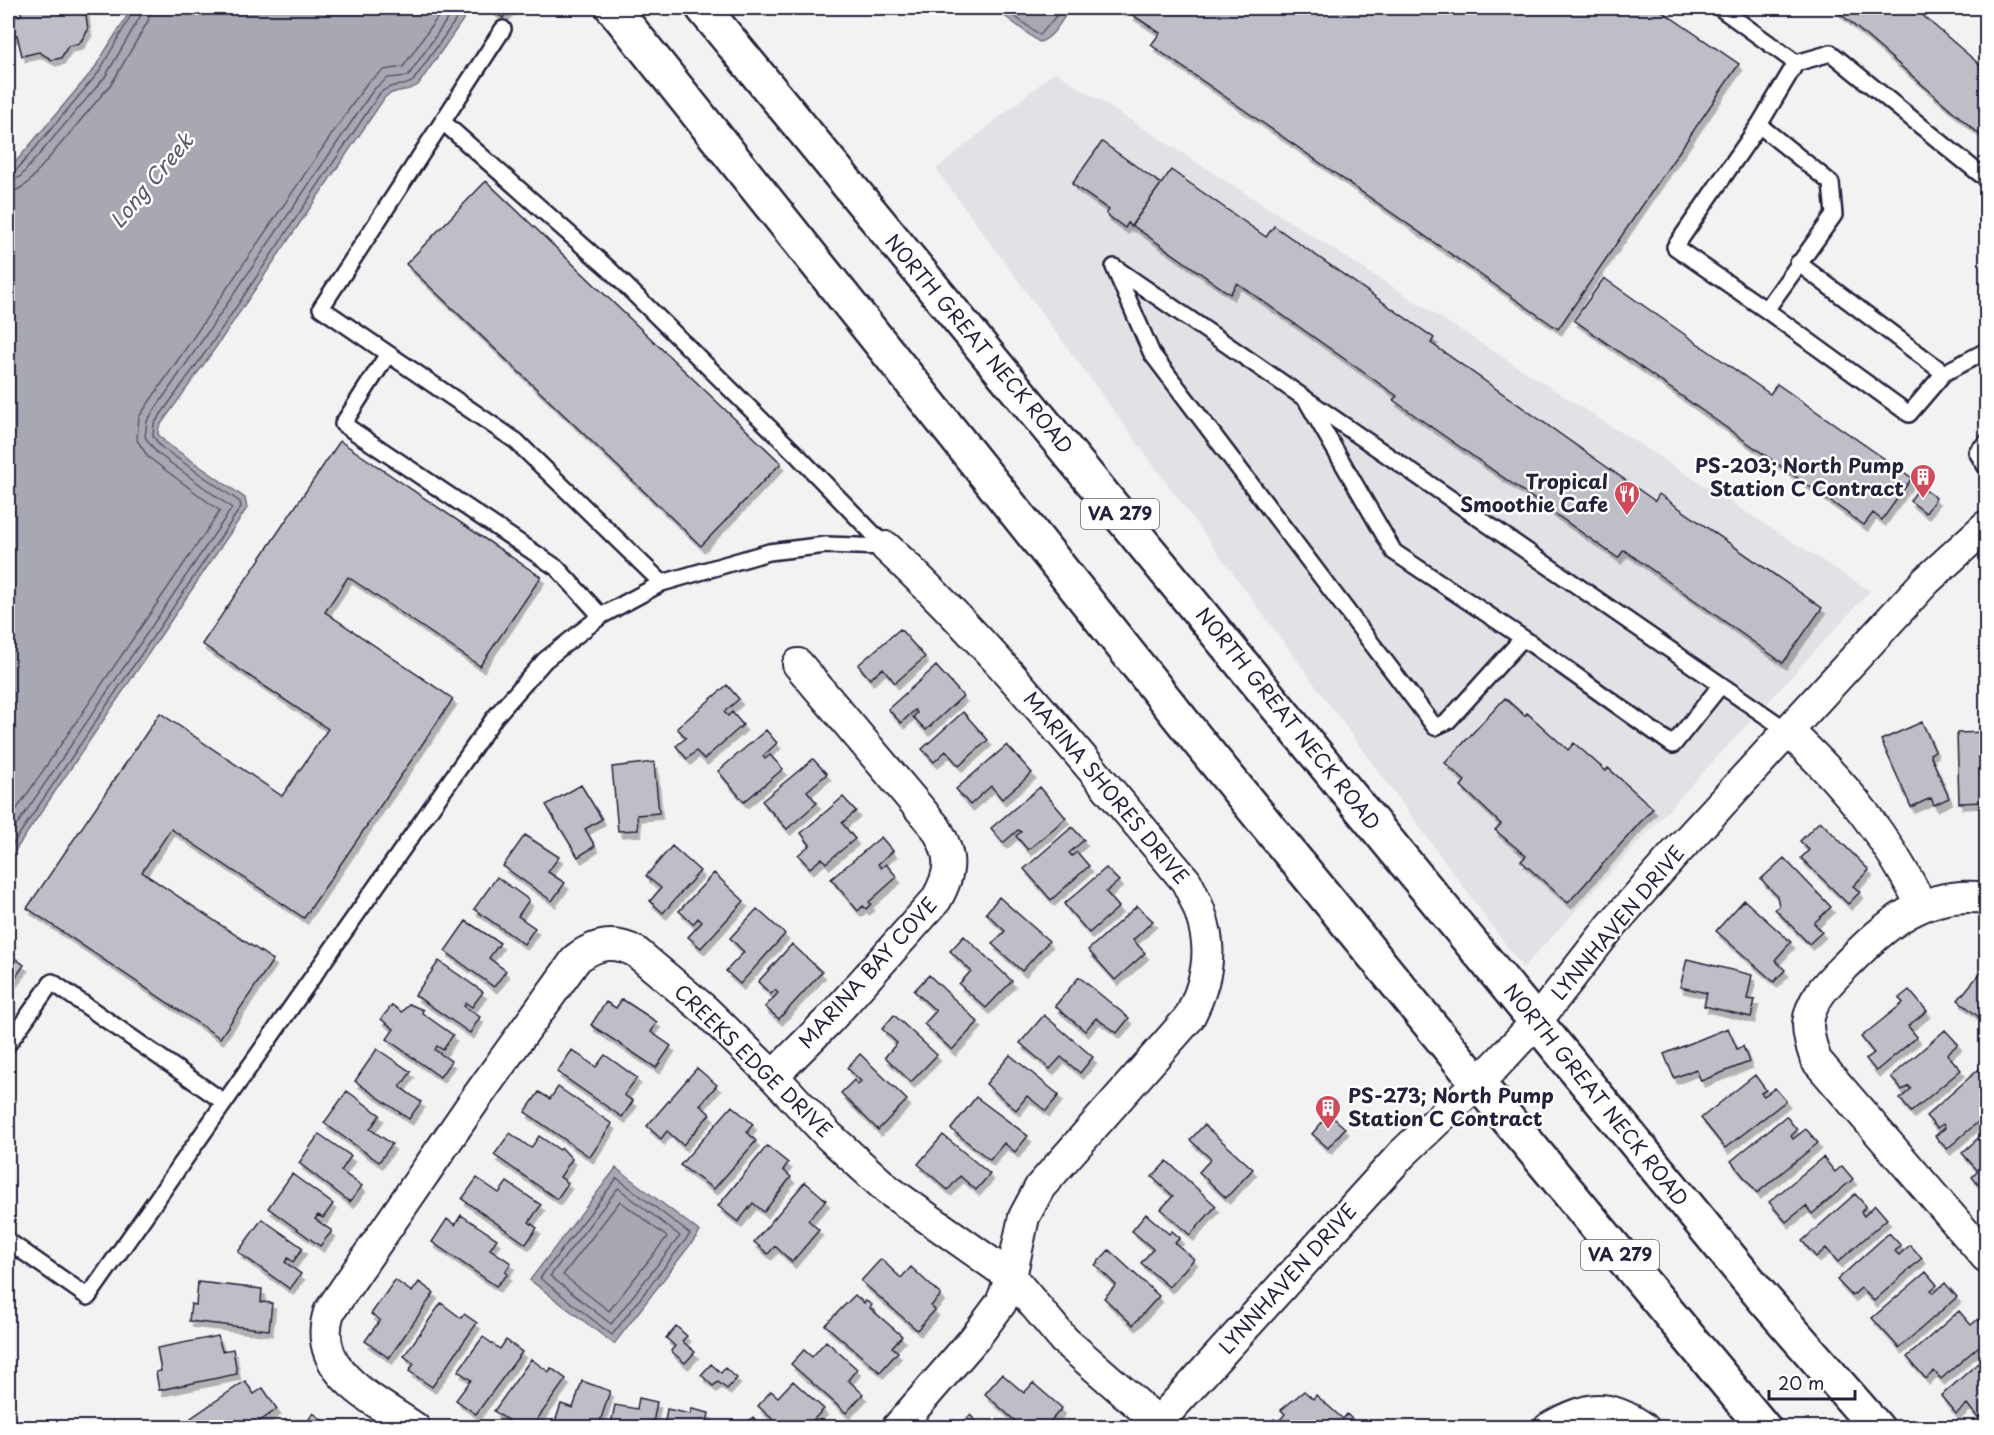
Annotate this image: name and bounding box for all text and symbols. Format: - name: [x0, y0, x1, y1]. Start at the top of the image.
- water label: Long Creek: [101, 124, 201, 234]
- street label: NORTH GREAT NECK ROAD: [879, 227, 1081, 460]
- place label: PS-203; North Pump Station C Contract: [1695, 450, 1904, 503]
- building icon: PS-203; North Pump Station C Contract: [1908, 462, 1938, 500]
- place label: Tropical Smoothie Cafe: [1460, 466, 1608, 519]
- restaurant icon: Tropical Smoothie Cafe: [1612, 479, 1642, 517]
- road number: VA 279: [1081, 499, 1159, 529]
- street label: NORTH GREAT NECK ROAD: [1189, 601, 1388, 836]
- street label: MARINA SHORES DRIVE: [1017, 684, 1197, 890]
- street label: LYNNHAVEN DRIVE: [1544, 839, 1691, 1006]
- street label: MARINA BAY COVE: [791, 890, 944, 1055]
- street label: CREEKS EDGE DRIVE: [668, 977, 840, 1144]
- street label: NORTH GREAT NECK ROAD: [1497, 977, 1696, 1212]
- place label: PS-273; North Pump Station C Contract: [1348, 1080, 1554, 1133]
- building icon: PS-273; North Pump Station C Contract: [1313, 1093, 1343, 1131]
- street label: LYNNHAVEN DRIVE: [1211, 1196, 1363, 1360]
- road number: VA 279: [1581, 1240, 1659, 1270]
- scale bar: [1769, 1363, 1854, 1401]
- text: 20 m: [1778, 1369, 1824, 1396]

